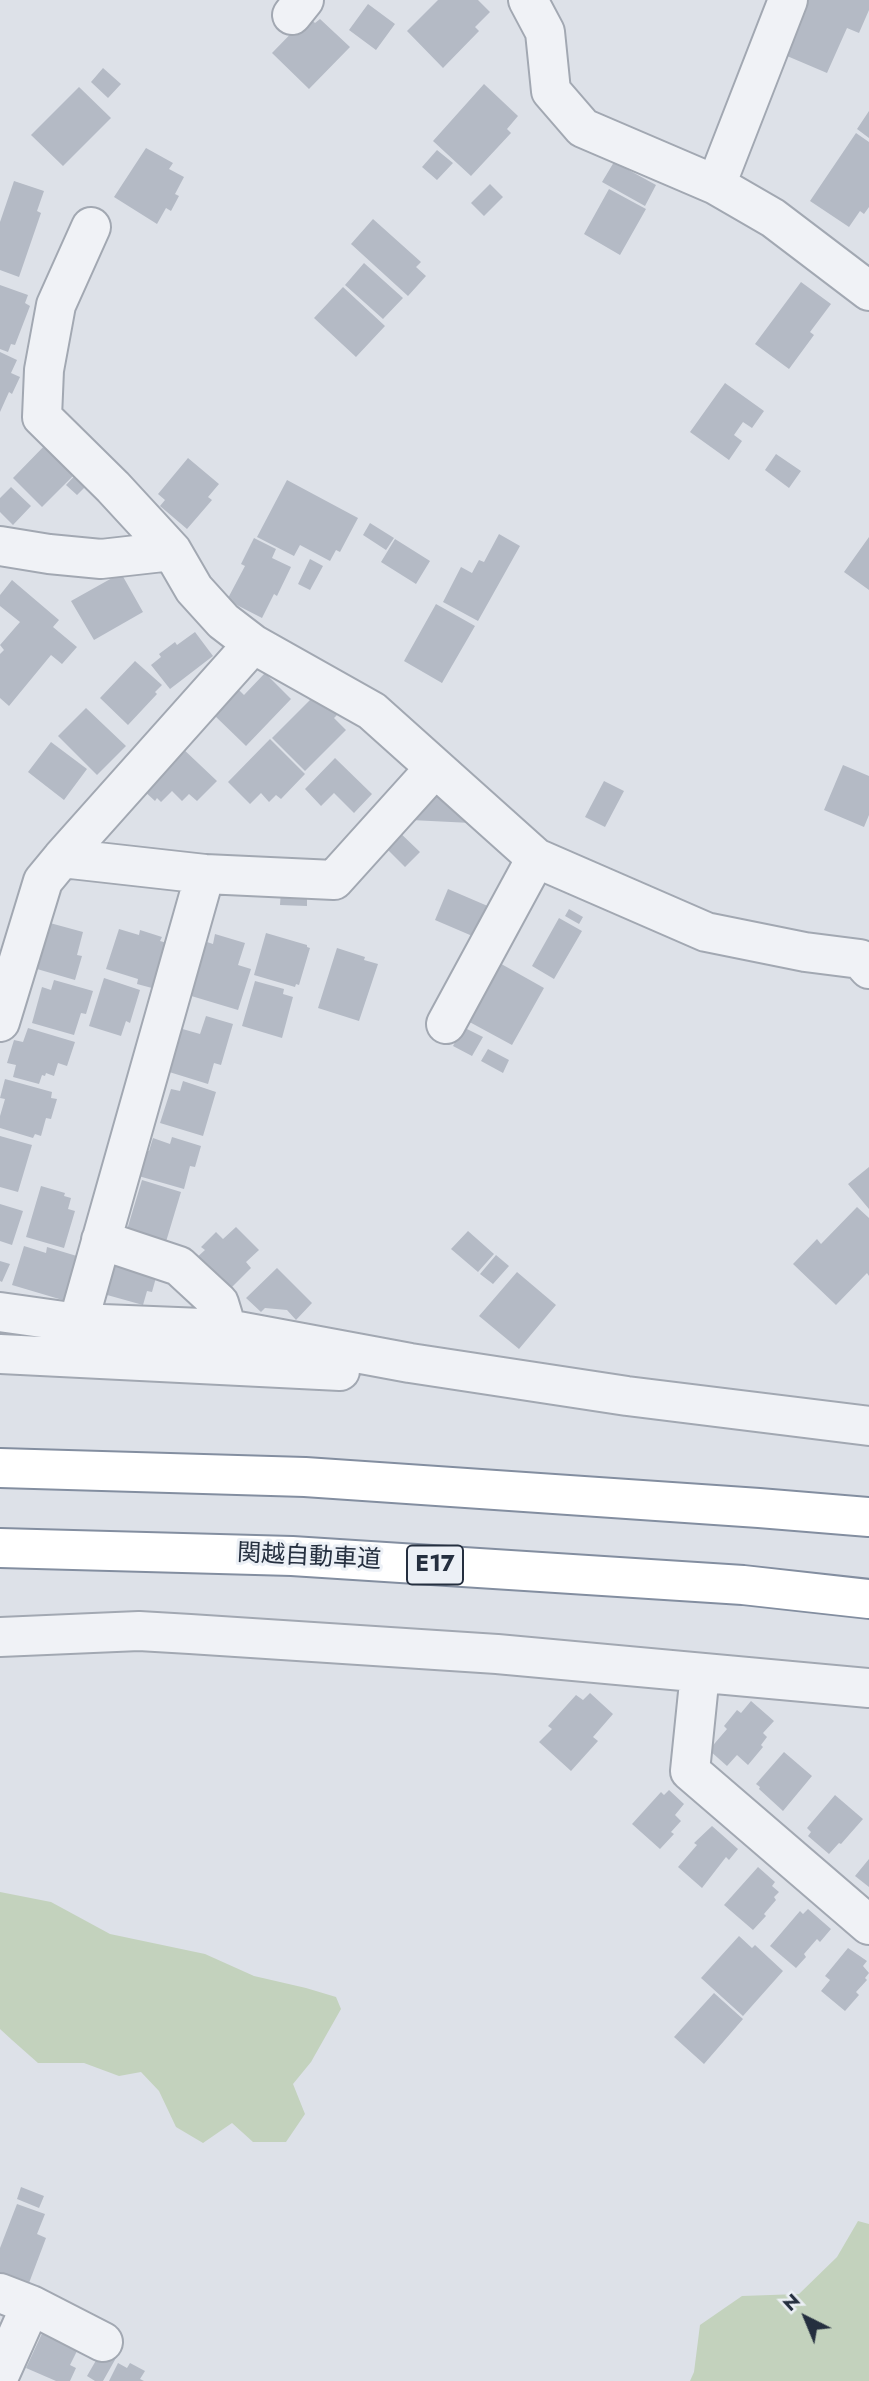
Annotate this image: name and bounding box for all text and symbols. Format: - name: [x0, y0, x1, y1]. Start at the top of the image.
- street label: 関越自動車道: [236, 1540, 382, 1576]
- road number: E17: [407, 1546, 463, 1584]
- north arrow: [771, 2283, 841, 2353]
- text: N: [777, 2287, 806, 2317]

